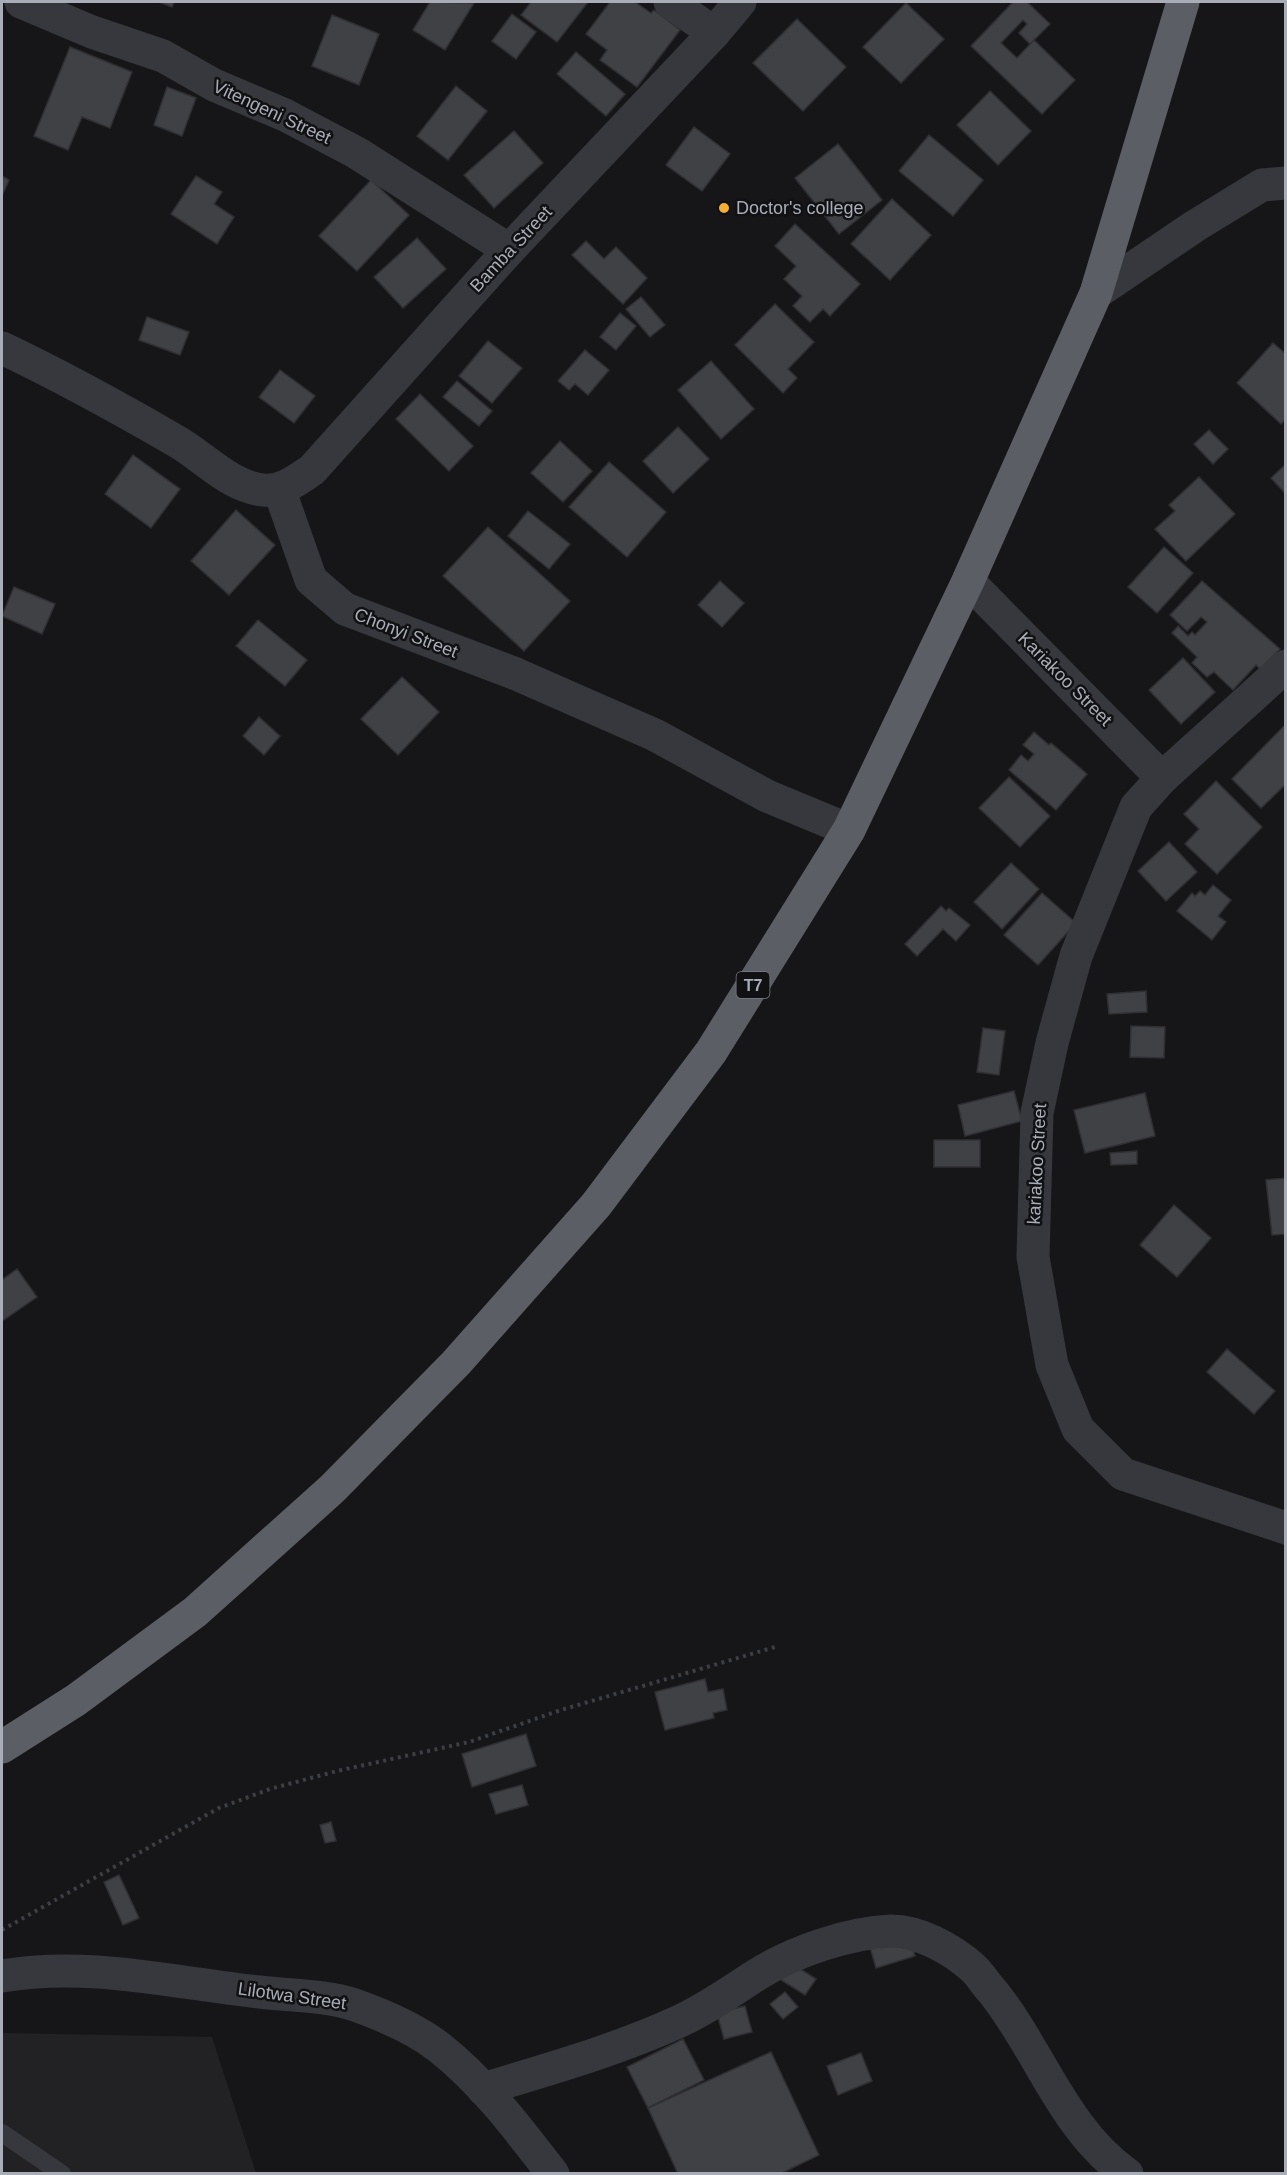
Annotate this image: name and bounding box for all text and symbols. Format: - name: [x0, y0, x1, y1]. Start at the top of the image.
- street label: Vitengeni Street: [210, 76, 334, 148]
- place label: Doctor's college: [736, 198, 864, 218]
- marker: Doctor's college: [717, 201, 731, 215]
- street label: Bamba Street: [466, 202, 556, 296]
- street label: Chonyi Street: [352, 604, 460, 662]
- street label: Kariakoo Street: [1014, 628, 1116, 730]
- road number: T7: [736, 972, 770, 998]
- street label: kariakoo Street: [1024, 1103, 1050, 1225]
- street label: Lilotwa Street: [237, 1979, 347, 2013]

